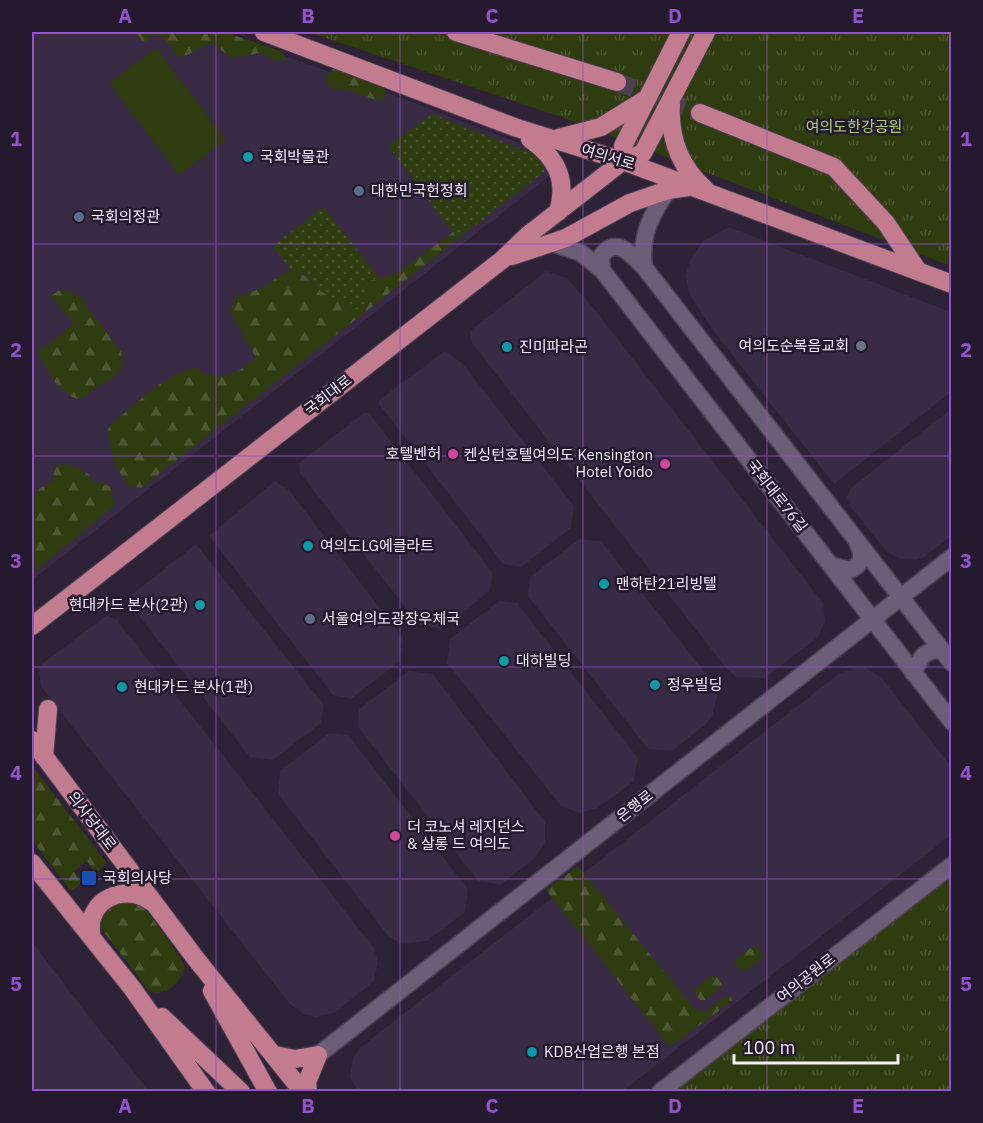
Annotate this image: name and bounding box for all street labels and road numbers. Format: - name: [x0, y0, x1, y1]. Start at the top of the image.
- street label: 여의서로: [579, 139, 637, 174]
- street label: 국회대로: [300, 370, 355, 419]
- street label: 국회대로76길: [743, 456, 812, 536]
- street label: 은행로: [613, 785, 657, 826]
- street label: 의사당대로: [64, 787, 121, 854]
- street label: 여의공원로: [773, 949, 839, 1006]

